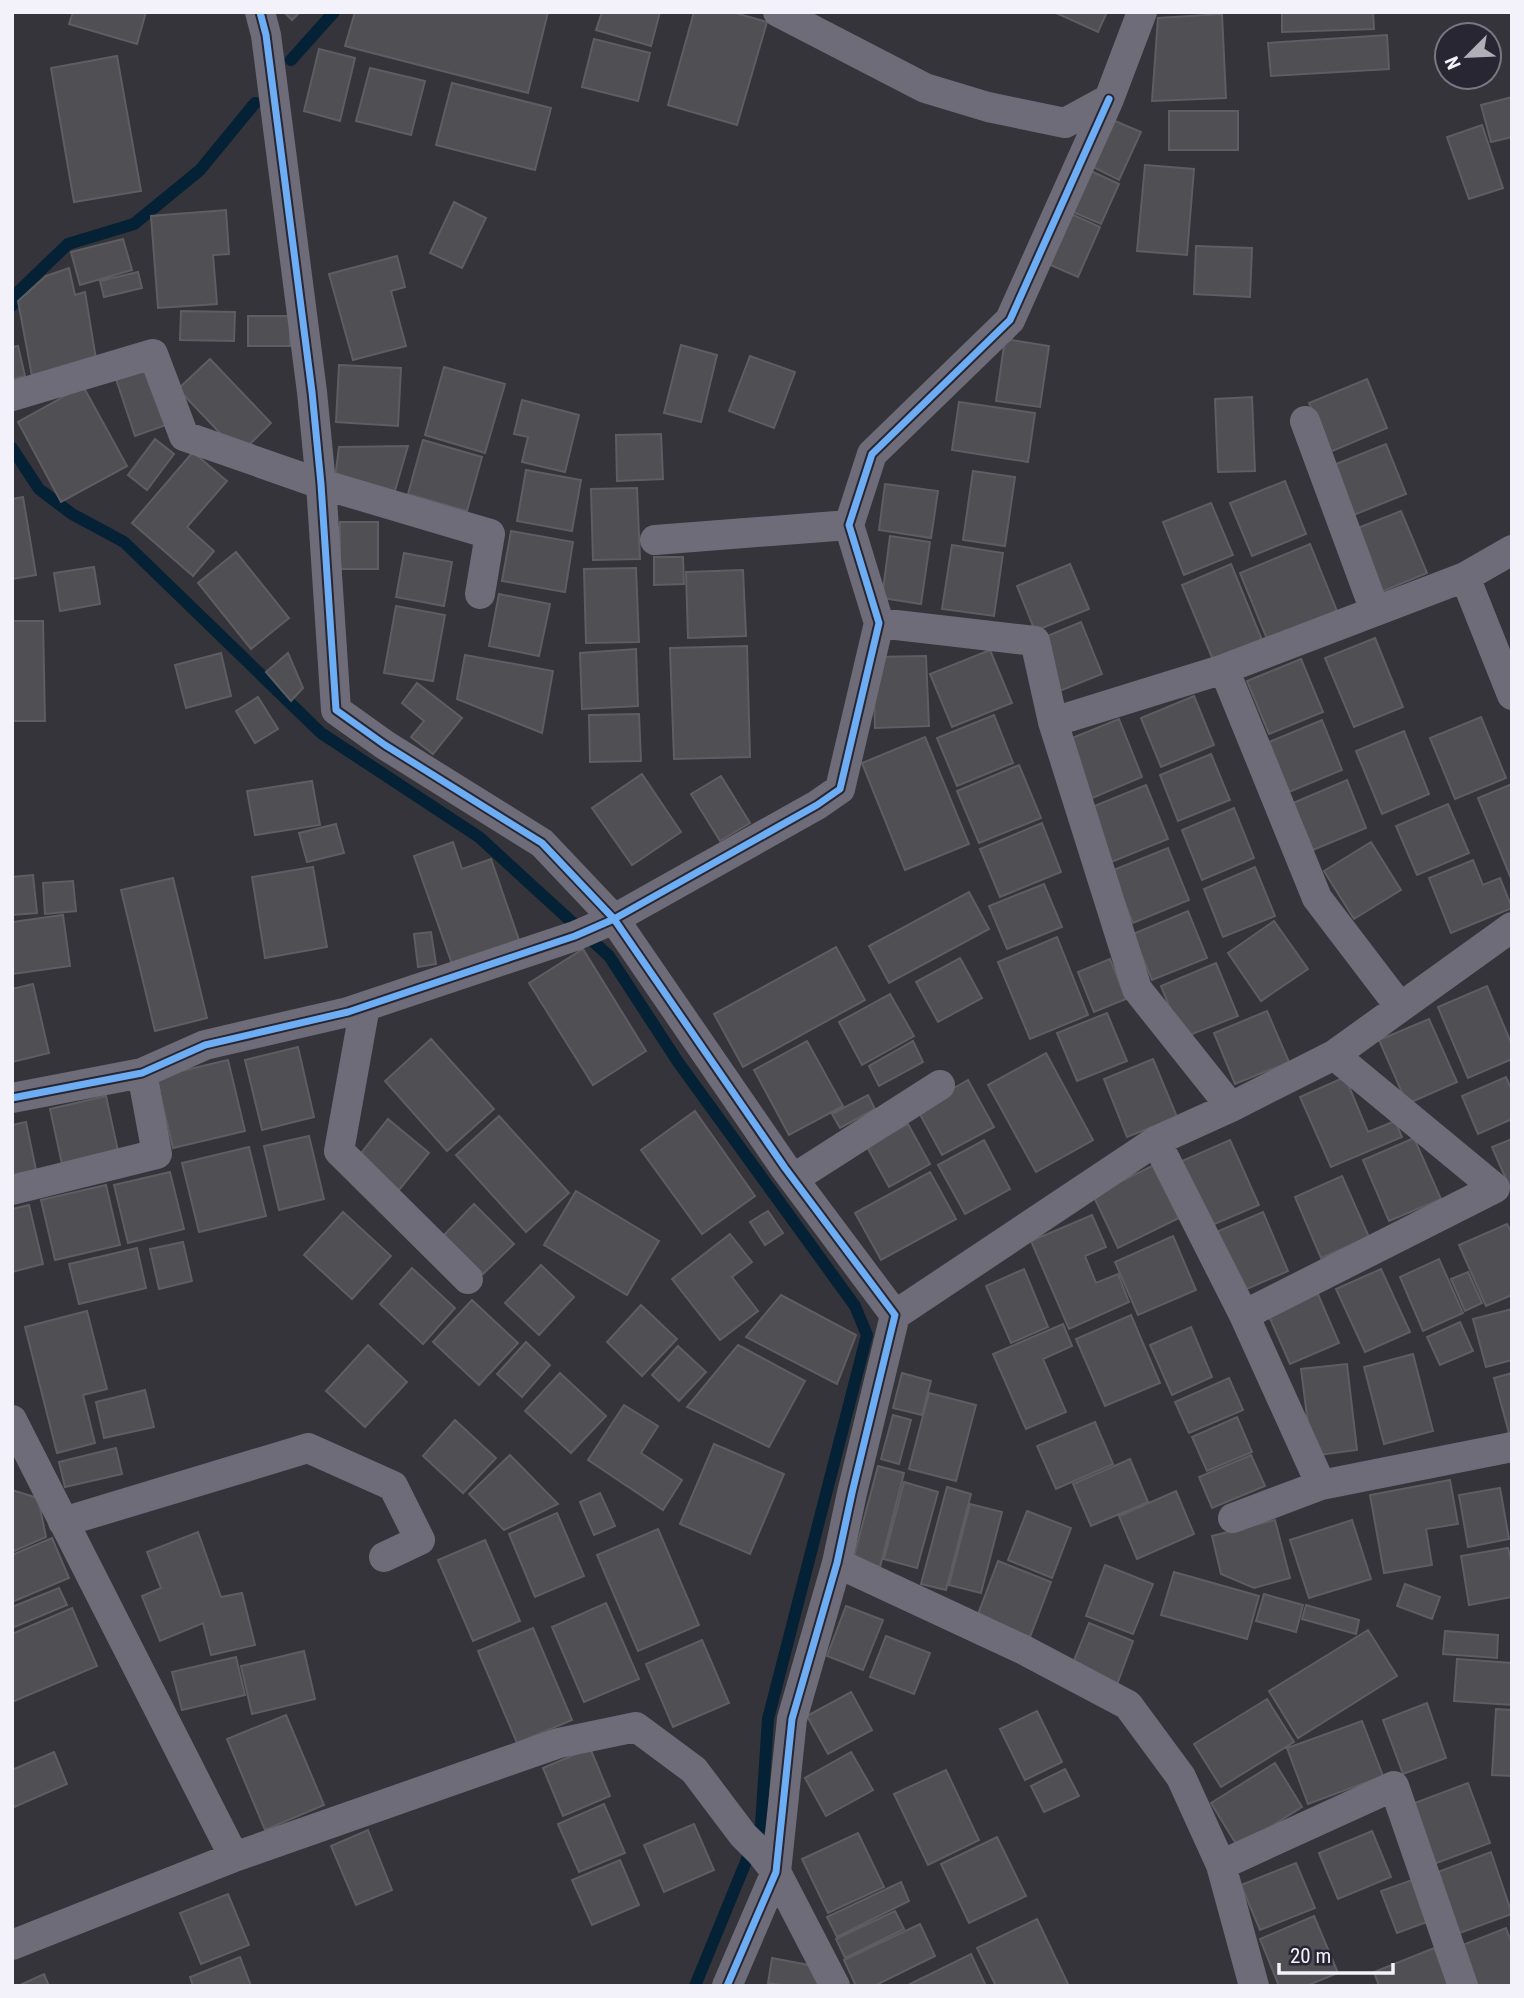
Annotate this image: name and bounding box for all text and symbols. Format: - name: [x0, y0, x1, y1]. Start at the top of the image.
- north arrow: [1433, 21, 1503, 91]
- text: N: [1440, 53, 1466, 73]
- scale bar: [1279, 1932, 1393, 1976]
- text: 20 m: [1290, 1944, 1331, 1968]

